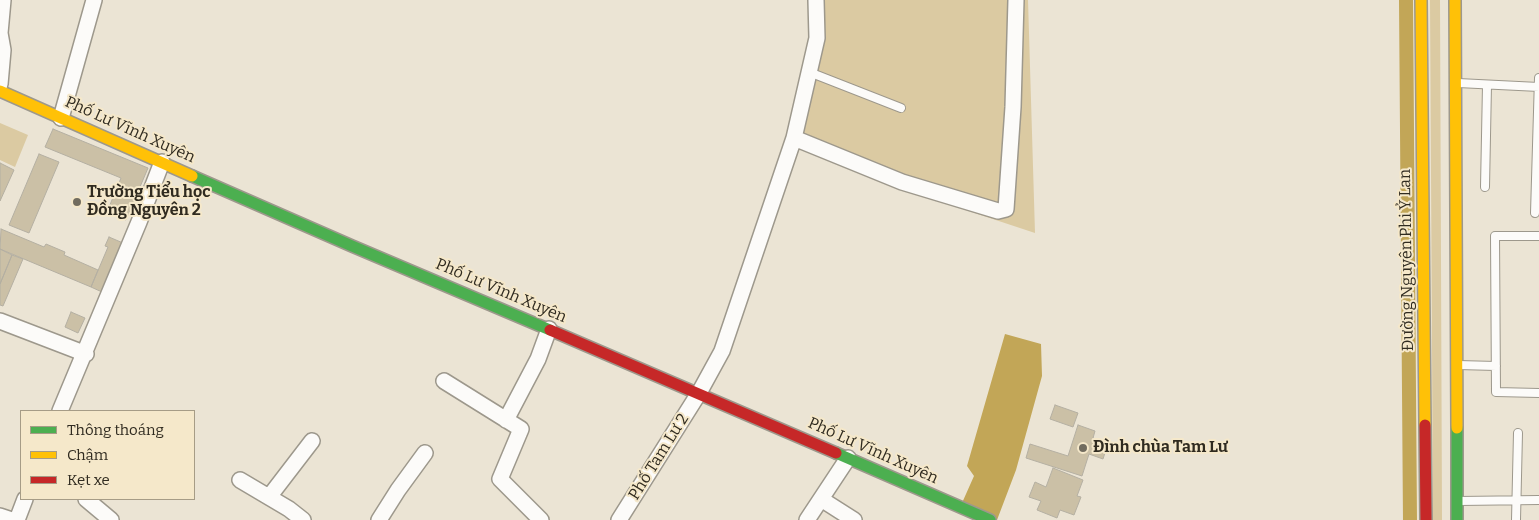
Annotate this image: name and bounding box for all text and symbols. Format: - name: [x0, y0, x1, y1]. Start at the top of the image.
- street label: Phố Lư Vĩnh Xuyên: [62, 93, 198, 167]
- street label: Đường Nguyên Phi Ỷ Lan: [1396, 169, 1418, 351]
- place label: Trường Tiểu học Đồng Nguyên 2: [87, 183, 210, 221]
- marker: Trường Tiểu học Đồng Nguyên 2: [71, 196, 83, 208]
- street label: Phố Lư Vĩnh Xuyên: [433, 255, 569, 327]
- legend: [20, 410, 195, 500]
- street label: Phố Tam Lư 2: [625, 410, 693, 504]
- street label: Phố Lư Vĩnh Xuyên: [805, 414, 941, 488]
- text: Thông thoáng: [67, 421, 164, 439]
- place label: Đình chùa Tam Lư: [1093, 438, 1228, 458]
- marker: Đình chùa Tam Lư: [1077, 442, 1089, 454]
- text: Chậm: [67, 446, 108, 464]
- text: Kẹt xe: [67, 471, 110, 489]

